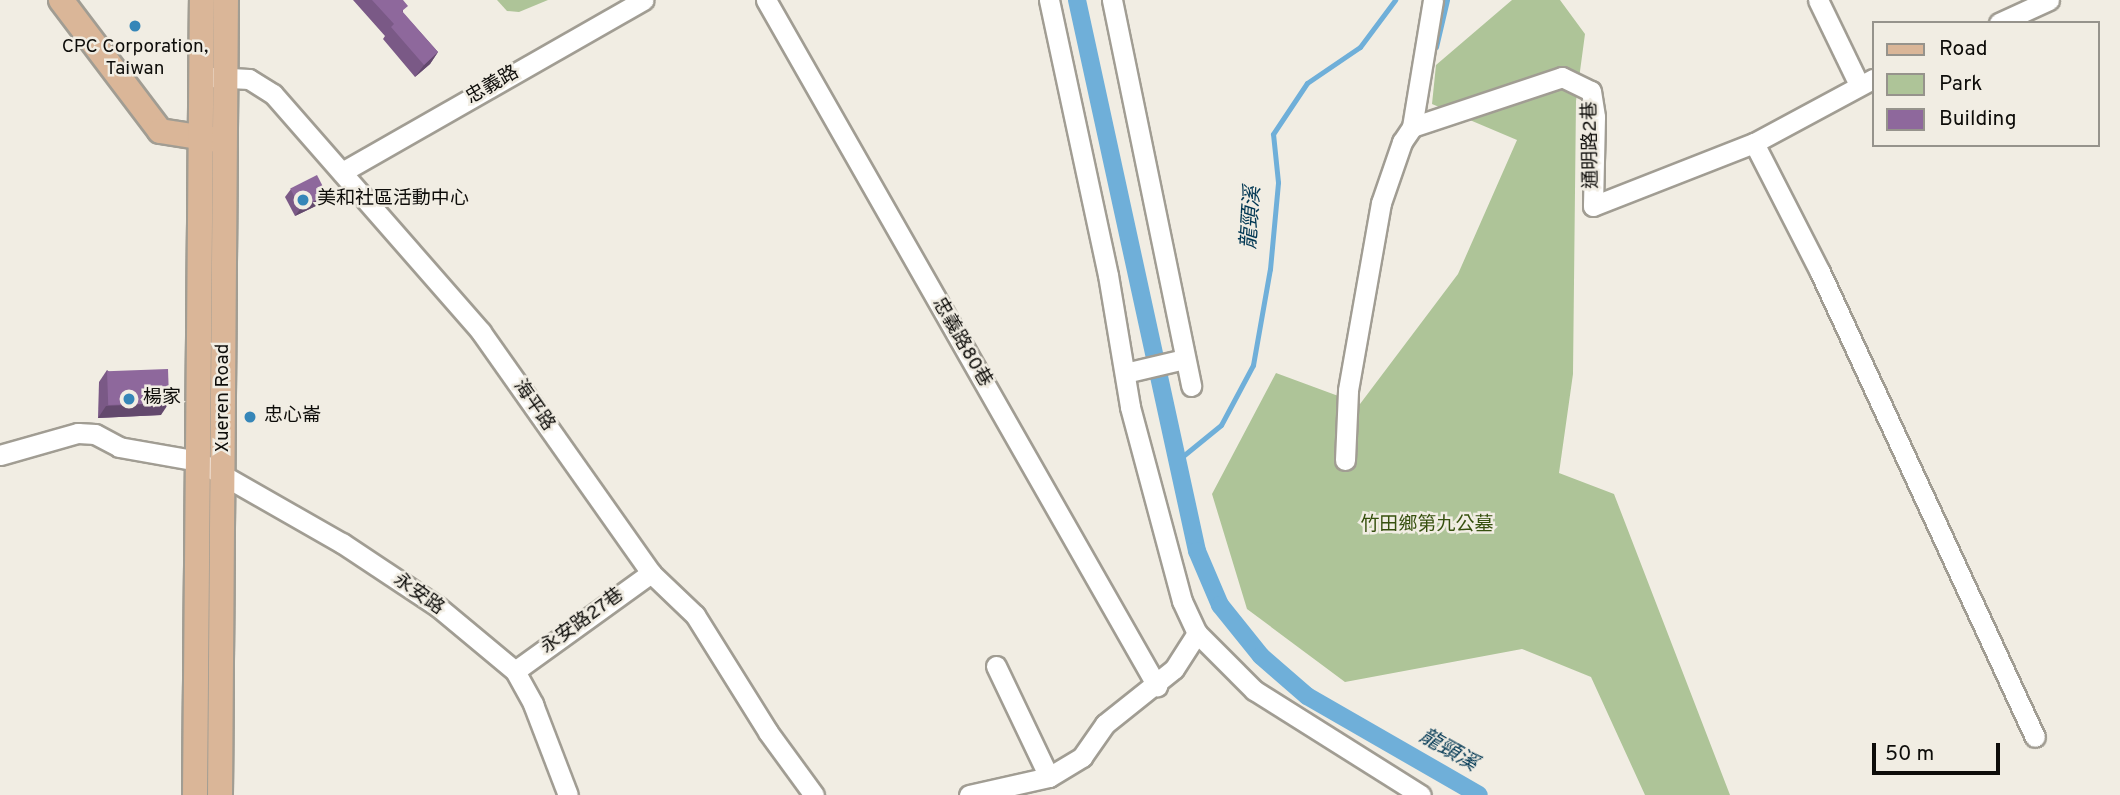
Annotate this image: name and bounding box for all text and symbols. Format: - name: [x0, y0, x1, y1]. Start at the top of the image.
- marker: CPC Corporation, Taiwan: [127, 18, 143, 34]
- legend: [1871, 21, 2099, 147]
- text: Road: [1939, 36, 1988, 63]
- place label: CPC Corporation, Taiwan: [62, 37, 208, 81]
- street label: 忠義路: [463, 62, 523, 110]
- text: Park: [1939, 71, 1982, 98]
- street label: 通明路2巷: [1580, 101, 1604, 189]
- text: Building: [1939, 106, 2017, 133]
- water label: 龍頸溪: [1237, 186, 1267, 250]
- place label: 美和社區活動中心: [317, 189, 469, 211]
- marker: 美和社區活動中心: [295, 192, 311, 208]
- street label: 忠義路80巷: [926, 294, 996, 392]
- street label: Xueren Road: [213, 344, 235, 452]
- street label: 海平路: [507, 376, 559, 436]
- place label: 楊家: [143, 388, 181, 410]
- marker: 楊家: [121, 391, 137, 407]
- place label: 忠心崙: [264, 406, 321, 428]
- marker: 忠心崙: [242, 409, 258, 425]
- park label: 竹田鄉第九公墓: [1361, 515, 1493, 537]
- street label: 永安路: [388, 569, 448, 621]
- street label: 永安路27巷: [537, 584, 629, 660]
- water label: 龍頸溪: [1414, 724, 1482, 778]
- scale bar: [1875, 728, 2003, 772]
- text: 50 m: [1885, 741, 1934, 768]

